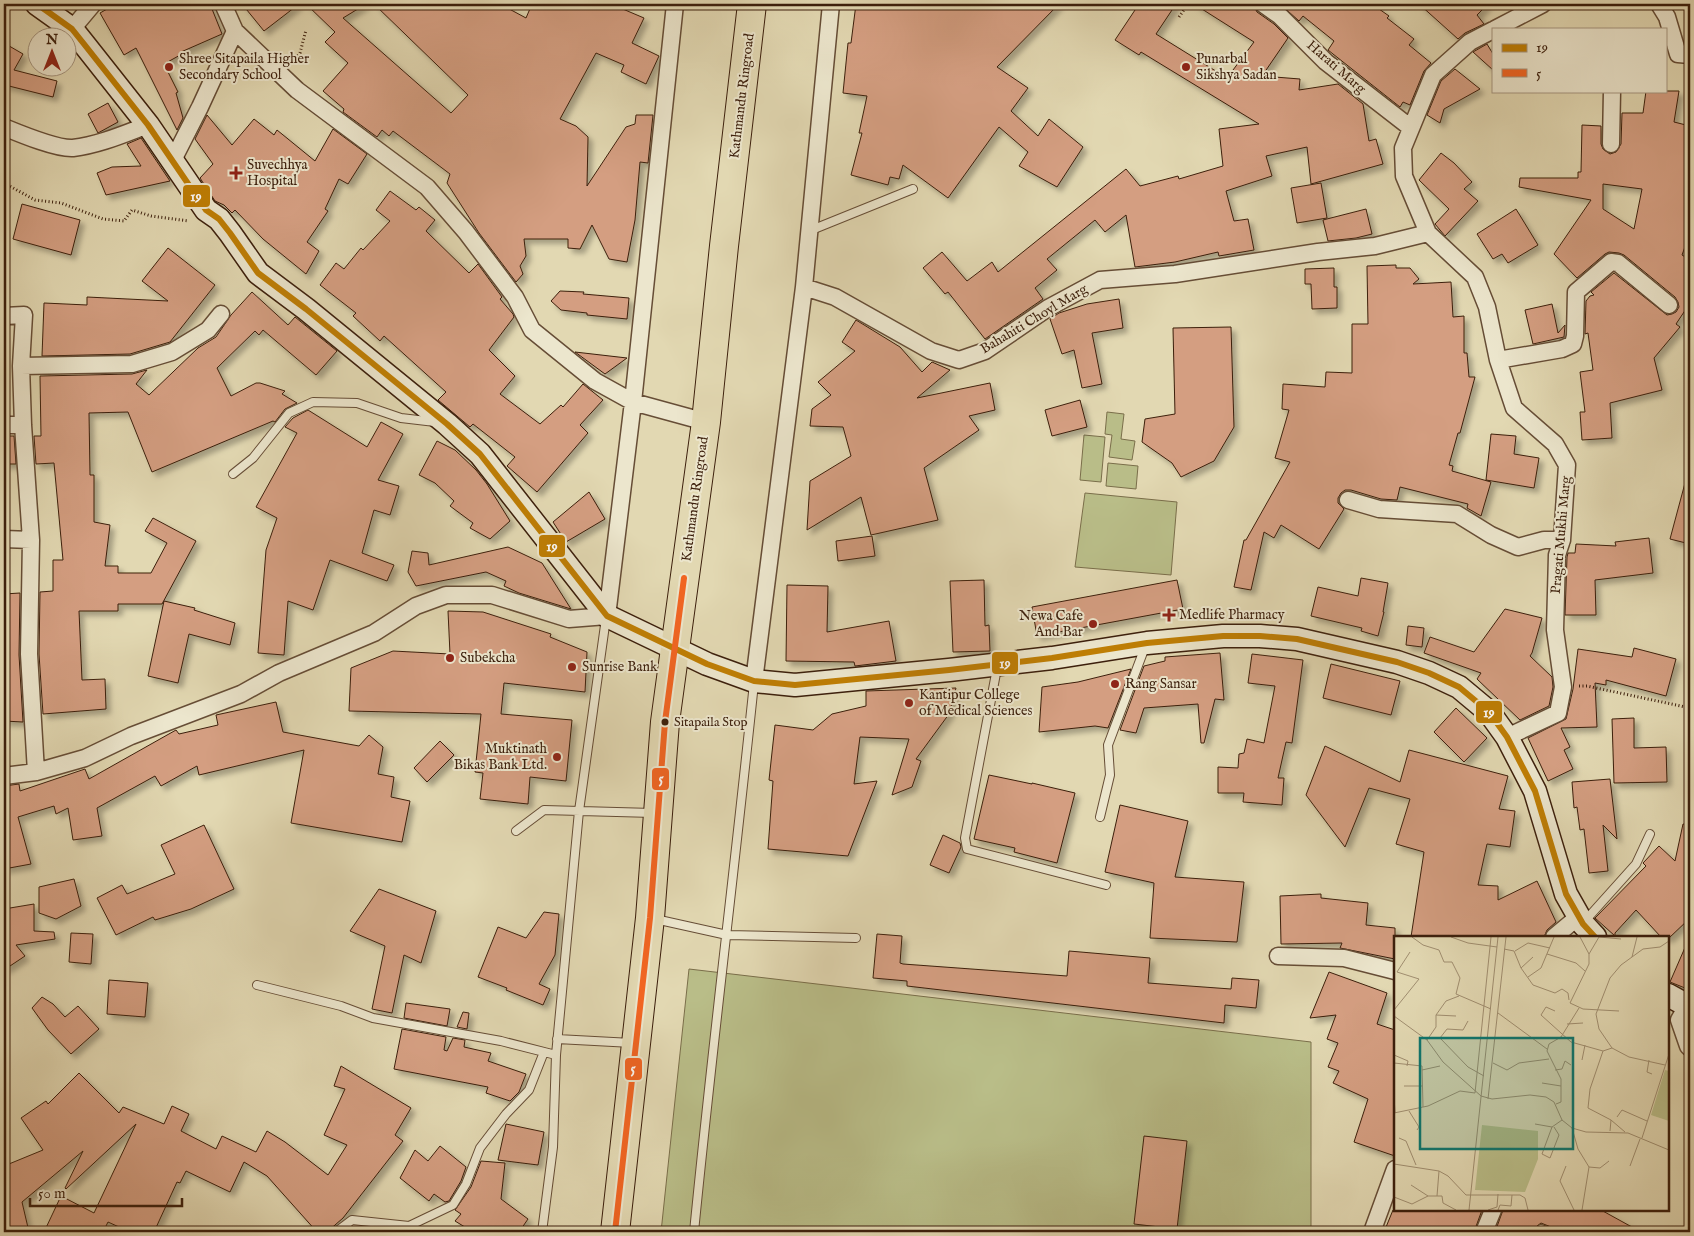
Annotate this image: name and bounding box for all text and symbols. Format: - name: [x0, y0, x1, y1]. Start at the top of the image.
- north arrow: [28, 28, 78, 78]
- legend: [1492, 28, 1666, 92]
- text: N: [45, 31, 58, 49]
- street label: Kathmandu Ringroad: [725, 32, 759, 160]
- street label: Harati Marg: [1303, 36, 1370, 98]
- text: 19: [1536, 38, 1548, 57]
- place label: Shree Sitapaila Higher Secondary School: [179, 50, 309, 84]
- place label: Punarbal Sikshya Sadan: [1196, 50, 1277, 84]
- marker: Shree Sitapaila Higher Secondary School: [163, 61, 175, 73]
- marker: Punarbal Sikshya Sadan: [1180, 61, 1192, 73]
- text: 5: [1536, 64, 1542, 83]
- place label: Suvechhya Hospital: [247, 156, 309, 190]
- marker: Suvechhya Hospital: [229, 166, 243, 180]
- line badge: 19: [182, 184, 211, 208]
- text: 19: [190, 188, 202, 206]
- street label: Bahahiti Choyl Marg: [977, 280, 1091, 358]
- street label: Kathmandu Ringroad: [677, 435, 713, 563]
- street label: Pragati Mukhi Marg: [1547, 475, 1575, 595]
- line badge: 19: [538, 534, 566, 558]
- text: 19: [546, 538, 558, 556]
- place label: Medlife Pharmacy: [1179, 606, 1285, 624]
- place label: Newa Cafe And Bar: [1019, 607, 1084, 641]
- marker: Medlife Pharmacy: [1163, 609, 1175, 621]
- marker: Newa Cafe And Bar: [1087, 618, 1099, 630]
- place label: Subekcha: [460, 649, 516, 667]
- line badge: 19: [991, 651, 1019, 675]
- marker: Subekcha: [444, 652, 456, 664]
- text: 19: [999, 655, 1011, 673]
- place label: Sunrise Bank: [582, 658, 658, 676]
- marker: Sunrise Bank: [566, 661, 578, 673]
- place label: Rang Sansar: [1125, 675, 1197, 693]
- marker: Rang Sansar: [1109, 678, 1121, 690]
- place label: Kantipur College of Medical Sciences: [919, 686, 1032, 720]
- marker: Kantipur College of Medical Sciences: [903, 697, 915, 709]
- line badge: 19: [1475, 700, 1503, 724]
- text: 19: [1483, 704, 1495, 722]
- place label: Sitapaila Stop: [674, 714, 748, 731]
- marker: Sitapaila Stop: [660, 717, 670, 727]
- place label: Muktinath Bikas Bank Ltd.: [454, 740, 548, 774]
- marker: Muktinath Bikas Bank Ltd.: [551, 751, 563, 763]
- line badge: 5: [651, 767, 670, 791]
- text: 5: [658, 770, 664, 788]
- inset map: [1394, 936, 1669, 1211]
- line badge: 5: [624, 1057, 643, 1081]
- text: 5: [630, 1060, 636, 1078]
- scale bar: [30, 1176, 182, 1208]
- text: 50 m: [38, 1184, 66, 1203]

